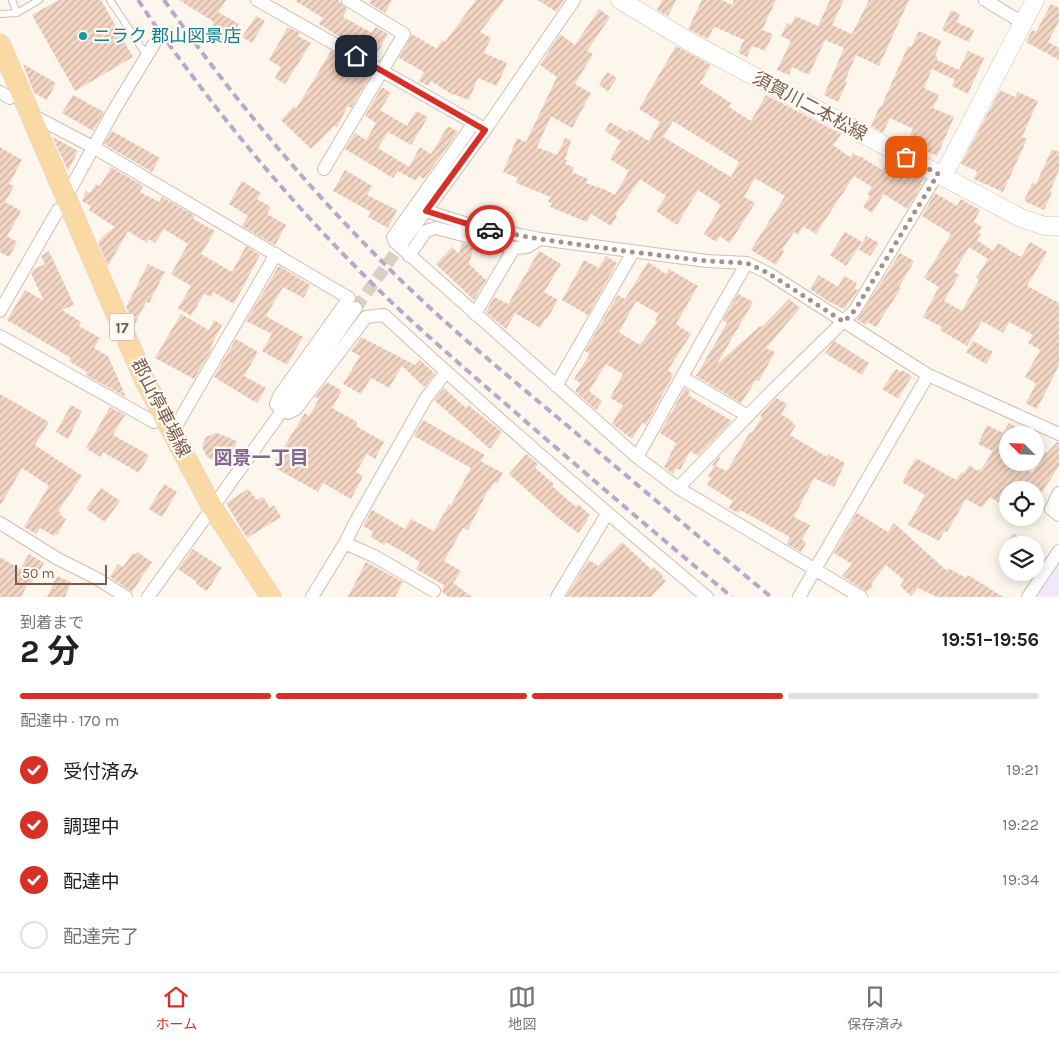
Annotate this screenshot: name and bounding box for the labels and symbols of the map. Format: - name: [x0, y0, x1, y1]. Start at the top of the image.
- place label: ニラク 郡山図景店: [93, 25, 241, 47]
- marker: ニラク 郡山図景店: [77, 30, 89, 42]
- pin: [335, 35, 377, 77]
- street label: 須賀川二本松線: [749, 67, 871, 145]
- pin: [885, 136, 927, 178]
- courier: [465, 205, 515, 255]
- road number: 17: [110, 314, 134, 341]
- street label: 郡山停車場線: [127, 355, 195, 461]
- north arrow: [999, 426, 1044, 471]
- district label: 図景一丁目: [213, 447, 309, 469]
- scale bar: [15, 562, 108, 585]

